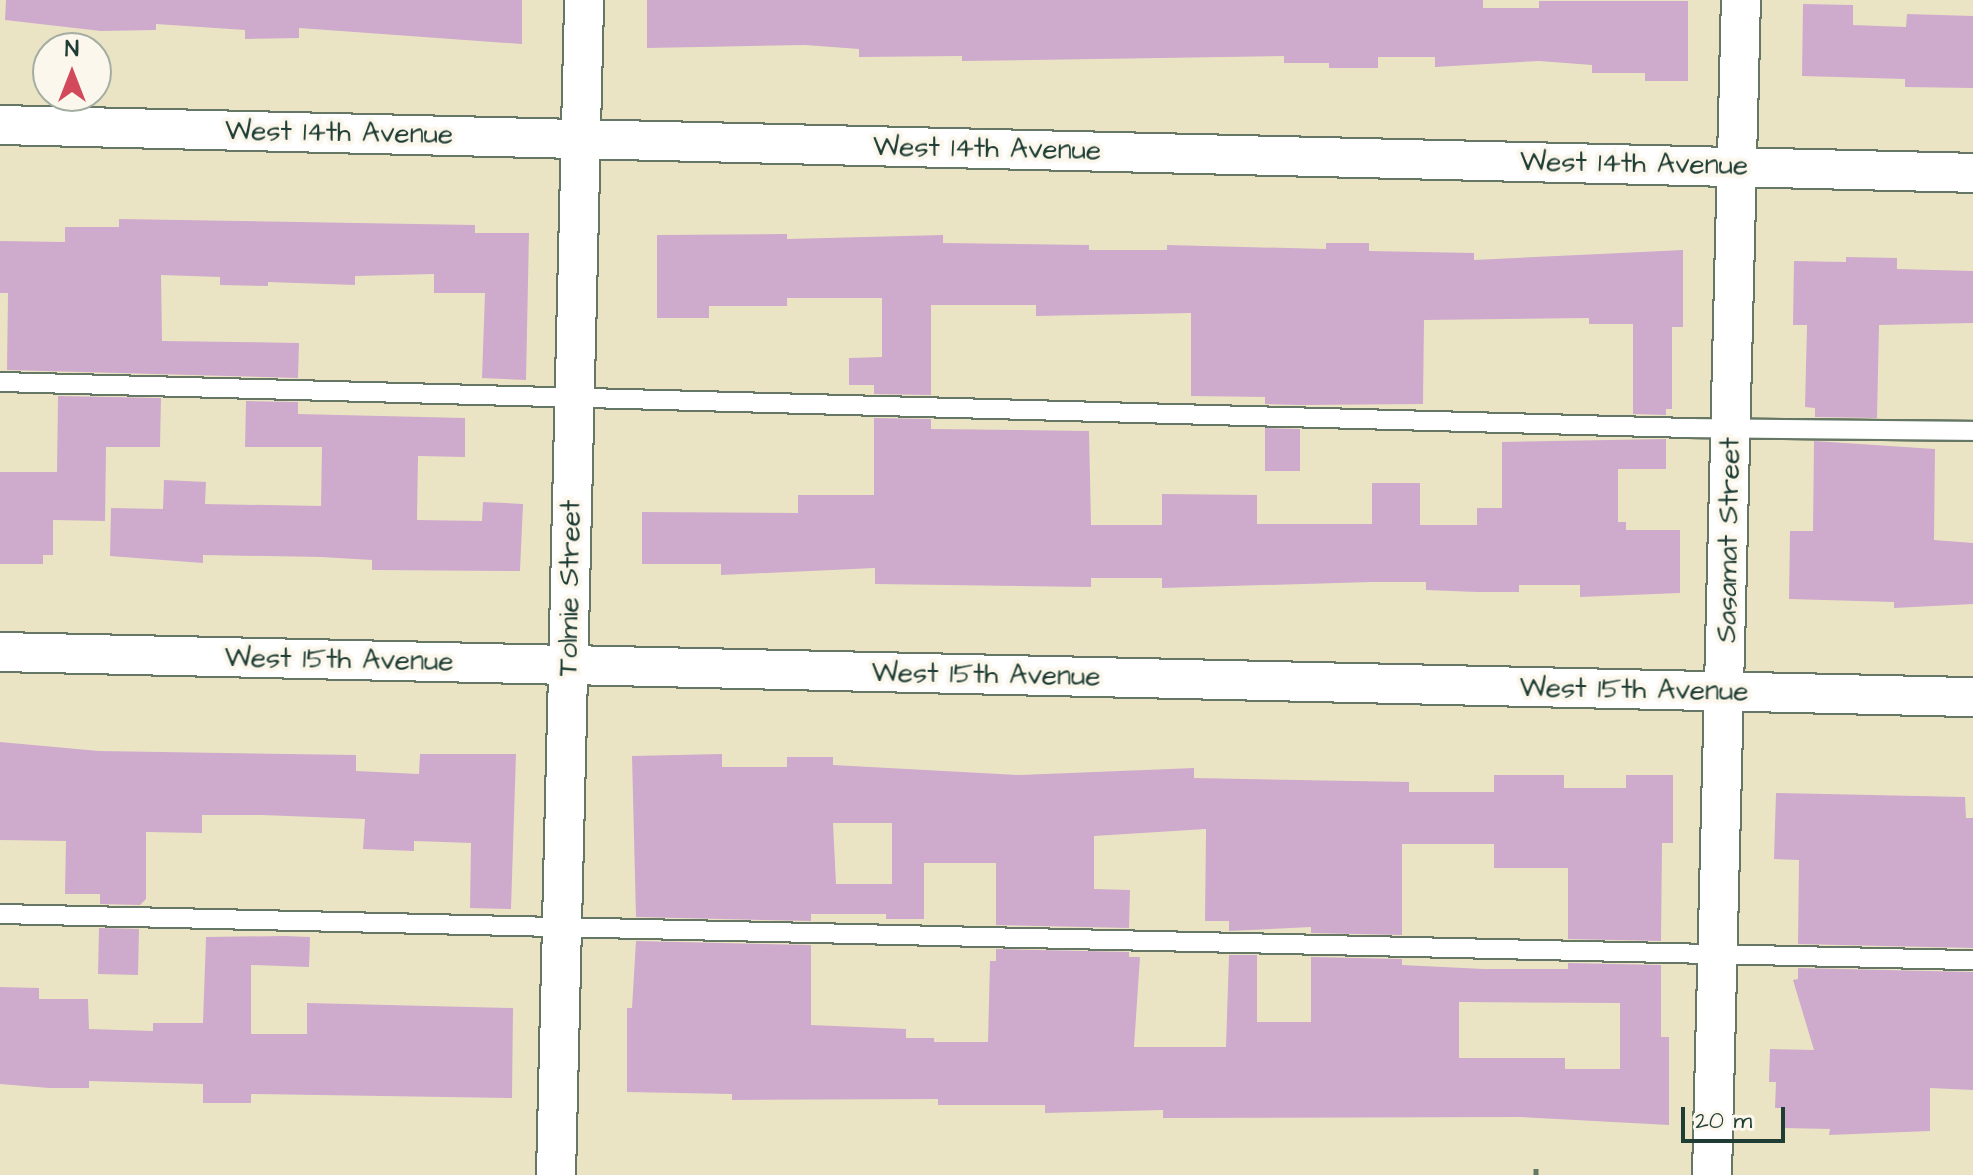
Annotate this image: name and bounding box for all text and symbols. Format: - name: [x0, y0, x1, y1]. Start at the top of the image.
- north arrow: [32, 32, 112, 112]
- text: N: [65, 34, 79, 65]
- street label: West 14th Avenue: [225, 114, 453, 152]
- street label: West 14th Avenue: [873, 130, 1101, 168]
- street label: West 14th Avenue: [1520, 145, 1748, 183]
- street label: Sasamat Street: [1710, 437, 1748, 643]
- street label: Tolmie Street: [552, 500, 588, 676]
- street label: West 15th Avenue: [224, 641, 454, 679]
- street label: West 15th Avenue: [871, 656, 1101, 694]
- street label: West 15th Avenue: [1519, 671, 1749, 709]
- scale bar: [1685, 1091, 1789, 1141]
- text: 20 m: [1695, 1104, 1752, 1138]

